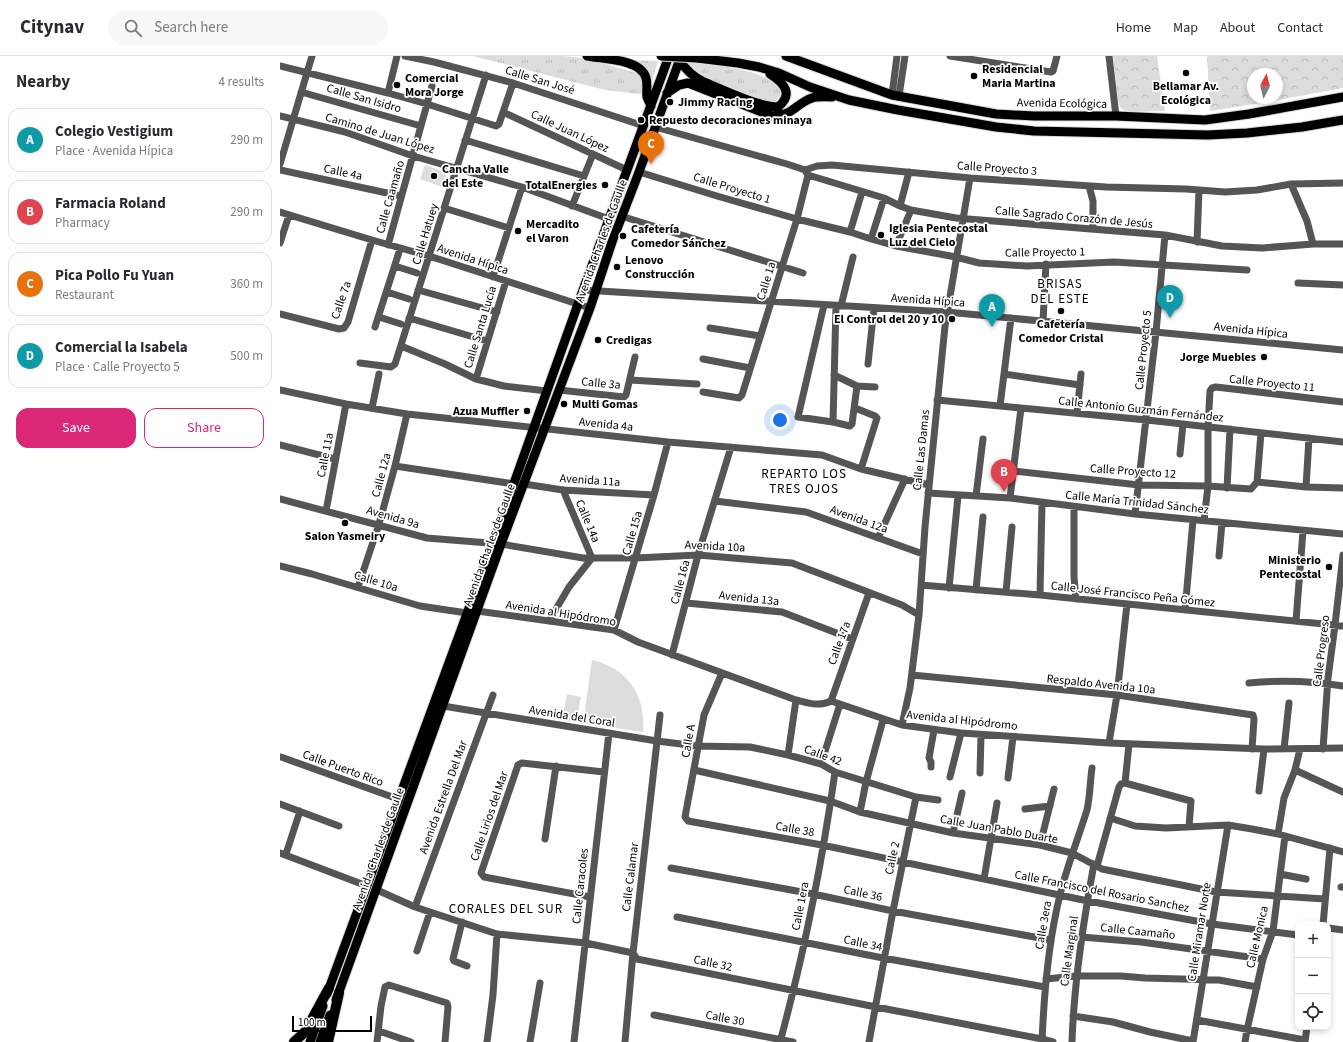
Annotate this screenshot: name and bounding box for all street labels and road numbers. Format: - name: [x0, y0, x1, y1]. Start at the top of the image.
- street label: Calle San José: [503, 62, 577, 99]
- street label: Calle San Isidro: [324, 80, 403, 117]
- street label: Avenida Ecológica: [1017, 94, 1107, 113]
- street label: Calle Juan López: [528, 106, 612, 157]
- street label: Camino de Juan López: [323, 109, 437, 158]
- street label: Calle Proyecto 3: [956, 157, 1038, 180]
- street label: Calle Caamaño: [372, 159, 409, 236]
- street label: Calle 4a: [322, 160, 364, 185]
- street label: Calle Proyecto 1: [691, 169, 773, 208]
- street label: Avenida Charles de Gaulle: [571, 177, 632, 305]
- street label: Calle Hatuey: [408, 201, 443, 267]
- street label: Calle Sagrado Corazón de Jesús: [994, 202, 1154, 233]
- street label: Avenida Hípica: [435, 240, 511, 279]
- street label: Calle Proyecto 1: [1005, 243, 1085, 262]
- street label: Calle 1a: [753, 260, 780, 302]
- street label: Calle 7a: [327, 279, 356, 322]
- street label: Calle Santa Lucía: [460, 284, 501, 370]
- street label: Avenida Hípica: [890, 289, 966, 312]
- street label: Calle Proyecto 5: [1131, 309, 1156, 391]
- street label: Avenida Hípica: [1213, 318, 1289, 343]
- street label: Calle Proyecto 11: [1228, 371, 1316, 396]
- street label: Calle 3a: [581, 373, 621, 394]
- street label: Calle Antonio Guzmán Fernández: [1057, 392, 1224, 427]
- street label: Calle Las Damas: [909, 409, 934, 491]
- street label: Avenida 4a: [578, 413, 634, 436]
- street label: Calle 11a: [313, 431, 338, 479]
- street label: Calle 12a: [367, 451, 396, 499]
- street label: Calle Proyecto 12: [1089, 460, 1177, 483]
- street label: Avenida 11a: [559, 470, 621, 491]
- street label: Avenida Charles de Gaulle: [459, 481, 520, 609]
- street label: Calle María Trinidad Sánchez: [1064, 487, 1209, 518]
- street label: Calle 14a: [571, 497, 604, 545]
- street label: Avenida 12a: [827, 501, 890, 538]
- street label: Avenida 9a: [364, 502, 421, 533]
- street label: Calle 15a: [618, 509, 647, 557]
- street label: Avenida 10a: [684, 536, 746, 557]
- street label: Calle 16a: [666, 558, 695, 606]
- street label: Calle 10a: [352, 567, 400, 596]
- street label: Calle José Francisco Peña Gómez: [1050, 577, 1216, 612]
- street label: Avenida 13a: [718, 587, 780, 610]
- street label: Avenida al Hipódromo: [504, 596, 617, 631]
- street label: Calle Progreso: [1309, 614, 1334, 688]
- street label: Calle 17a: [824, 619, 855, 667]
- street label: Respaldo Avenida 10a: [1046, 670, 1156, 699]
- street label: Avenida del Coral: [528, 701, 616, 732]
- street label: Avenida al Hipódromo: [906, 706, 1018, 735]
- street label: Calle A: [677, 722, 700, 759]
- street label: Avenida Estrella Del Mar: [415, 737, 472, 856]
- street label: Calle 42: [801, 741, 844, 770]
- street label: Calle Puerto Rico: [300, 746, 386, 791]
- street label: Calle Lirios del Mar: [466, 768, 513, 863]
- street label: Avenida Charles de Gaulle: [348, 785, 409, 913]
- street label: Calle Juan Pablo Duarte: [939, 811, 1059, 848]
- street label: Calle 38: [774, 818, 816, 841]
- street label: Calle 2: [881, 840, 904, 876]
- street label: Calle Calamar: [618, 841, 643, 913]
- street label: Calle Caracoles: [568, 847, 593, 925]
- street label: Calle Francisco del Rosario Sanchez: [1013, 866, 1191, 917]
- street label: Calle 1era: [787, 880, 814, 932]
- street label: Calle 36: [842, 881, 884, 906]
- street label: Calle Miramar Norte: [1183, 881, 1216, 983]
- street label: Calle 3era: [1031, 899, 1056, 951]
- street label: Calle Monica: [1242, 904, 1273, 970]
- street label: Calle Marginal: [1056, 915, 1083, 987]
- street label: Calle Caamaño: [1100, 919, 1176, 944]
- street label: Calle 34: [842, 931, 884, 956]
- street label: Calle 32: [692, 951, 734, 976]
- street label: Calle 30: [704, 1006, 746, 1031]

